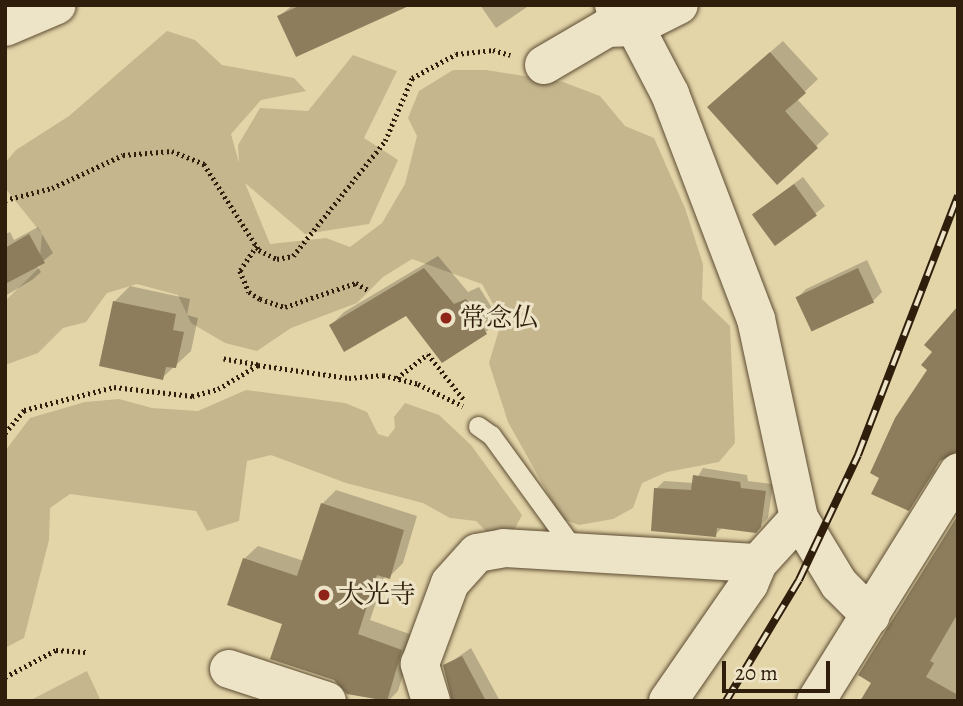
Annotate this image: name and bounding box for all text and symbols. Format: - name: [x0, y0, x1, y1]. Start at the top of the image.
- place label: 常念仏: [460, 302, 538, 334]
- marker: 常念仏: [438, 310, 454, 326]
- place label: 大光寺: [338, 579, 416, 611]
- marker: 大光寺: [316, 587, 332, 603]
- scale bar: [725, 646, 834, 690]
- text: 20 m: [735, 659, 778, 687]

